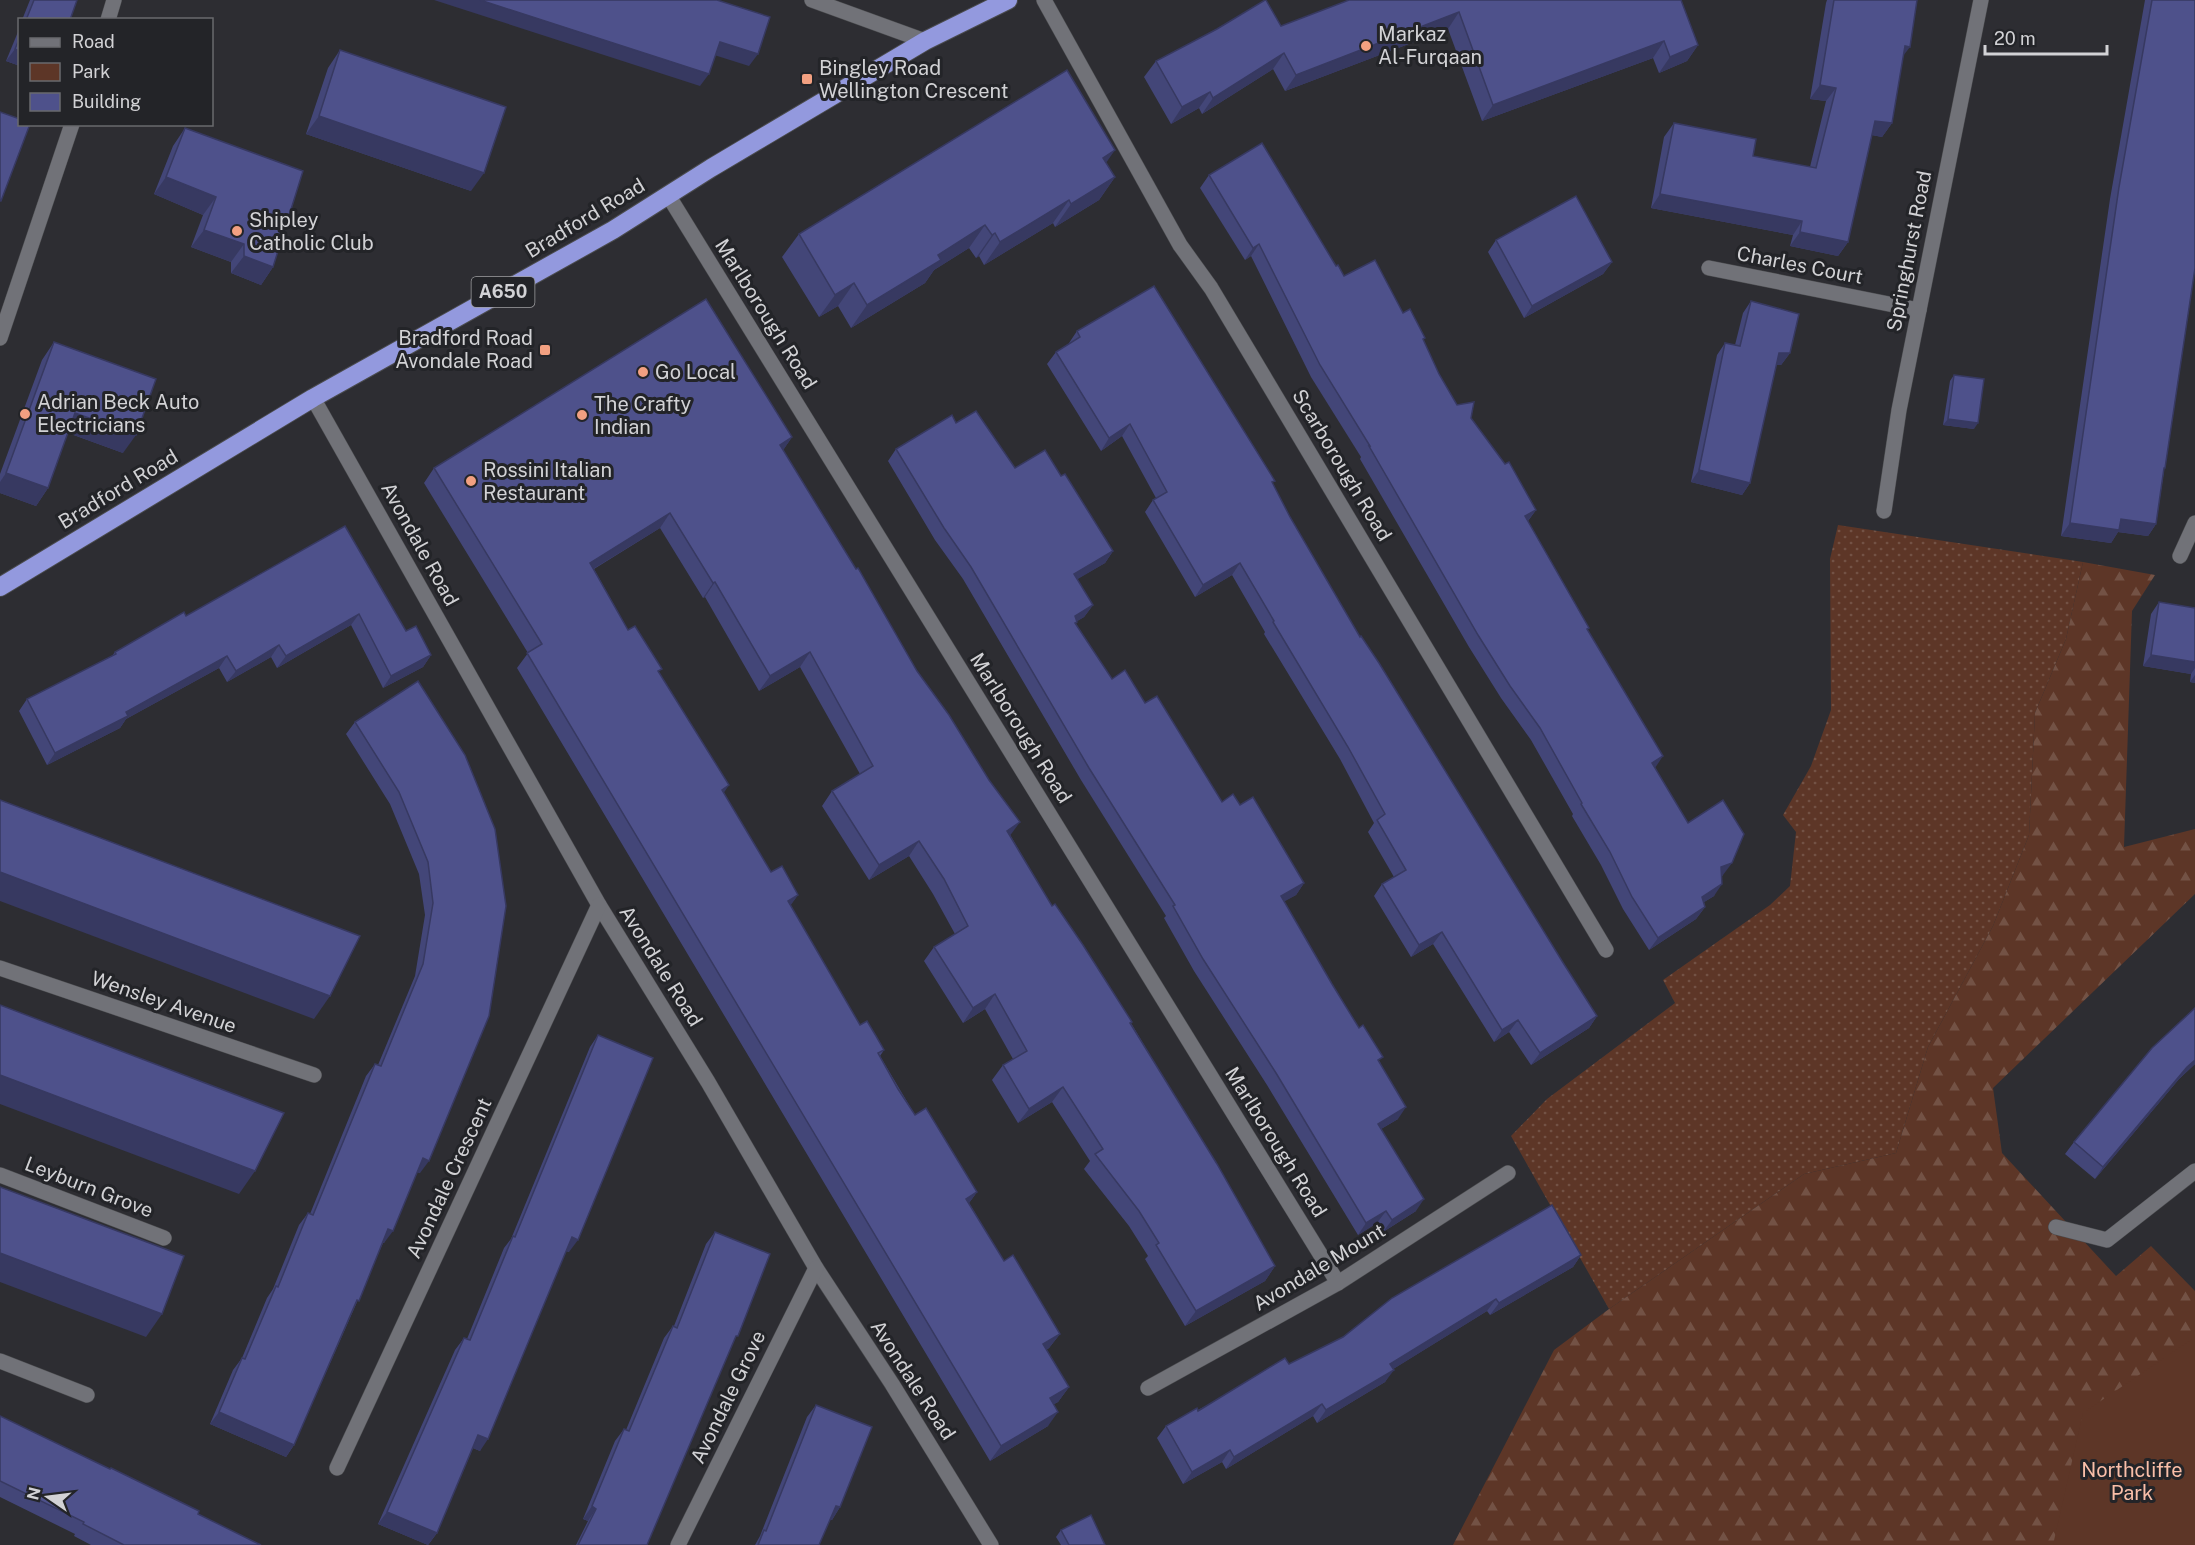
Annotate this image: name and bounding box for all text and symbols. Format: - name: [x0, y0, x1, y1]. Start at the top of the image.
- legend: [18, 18, 213, 126]
- scale bar: [1985, 18, 2106, 56]
- place label: Markaz Al-Furqaan: [1378, 22, 1482, 69]
- text: 20 m: [1994, 28, 2036, 49]
- text: Road: [72, 31, 115, 52]
- marker: Markaz Al-Furqaan: [1359, 39, 1373, 53]
- place label: Bingley Road Wellington Crescent: [819, 56, 1008, 103]
- text: Park: [72, 61, 110, 82]
- marker: Bingley Road Wellington Crescent: [800, 72, 814, 86]
- text: Building: [72, 91, 141, 112]
- street label: Springhurst Road: [1882, 169, 1936, 333]
- street label: Bradford Road: [521, 173, 649, 263]
- place label: Shipley Catholic Club: [249, 208, 374, 255]
- marker: Shipley Catholic Club: [230, 224, 244, 238]
- street label: Marlborough Road: [710, 235, 822, 393]
- street label: Charles Court: [1735, 241, 1865, 289]
- road number: A650: [472, 277, 534, 307]
- place label: Bradford Road Avondale Road: [395, 326, 533, 373]
- marker: Bradford Road Avondale Road: [538, 343, 552, 357]
- place label: Go Local: [655, 360, 736, 384]
- marker: Go Local: [636, 365, 650, 379]
- street label: Scarborough Road: [1287, 385, 1397, 545]
- place label: Adrian Beck Auto Electricians: [37, 390, 199, 437]
- place label: The Crafty Indian: [594, 392, 691, 439]
- marker: Adrian Beck Auto Electricians: [18, 407, 32, 421]
- marker: The Crafty Indian: [575, 408, 589, 422]
- street label: Bradford Road: [54, 444, 182, 534]
- place label: Rossini Italian Restaurant: [483, 458, 612, 505]
- marker: Rossini Italian Restaurant: [464, 474, 478, 488]
- street label: Avondale Road: [376, 478, 464, 610]
- street label: Marlborough Road: [965, 649, 1077, 807]
- street label: Avondale Road: [614, 901, 708, 1031]
- street label: Wensley Avenue: [88, 966, 240, 1038]
- street label: Marlborough Road: [1220, 1063, 1332, 1221]
- street label: Avondale Crescent: [401, 1094, 497, 1262]
- street label: Leyburn Grove: [21, 1152, 157, 1222]
- street label: Avondale Mount: [1249, 1218, 1389, 1316]
- street label: Avondale Road: [865, 1316, 961, 1444]
- street label: Avondale Grove: [685, 1327, 771, 1467]
- park label: Northcliffe Park: [2081, 1458, 2183, 1505]
- north arrow: [18, 1467, 78, 1527]
- text: N: [23, 1485, 45, 1502]

